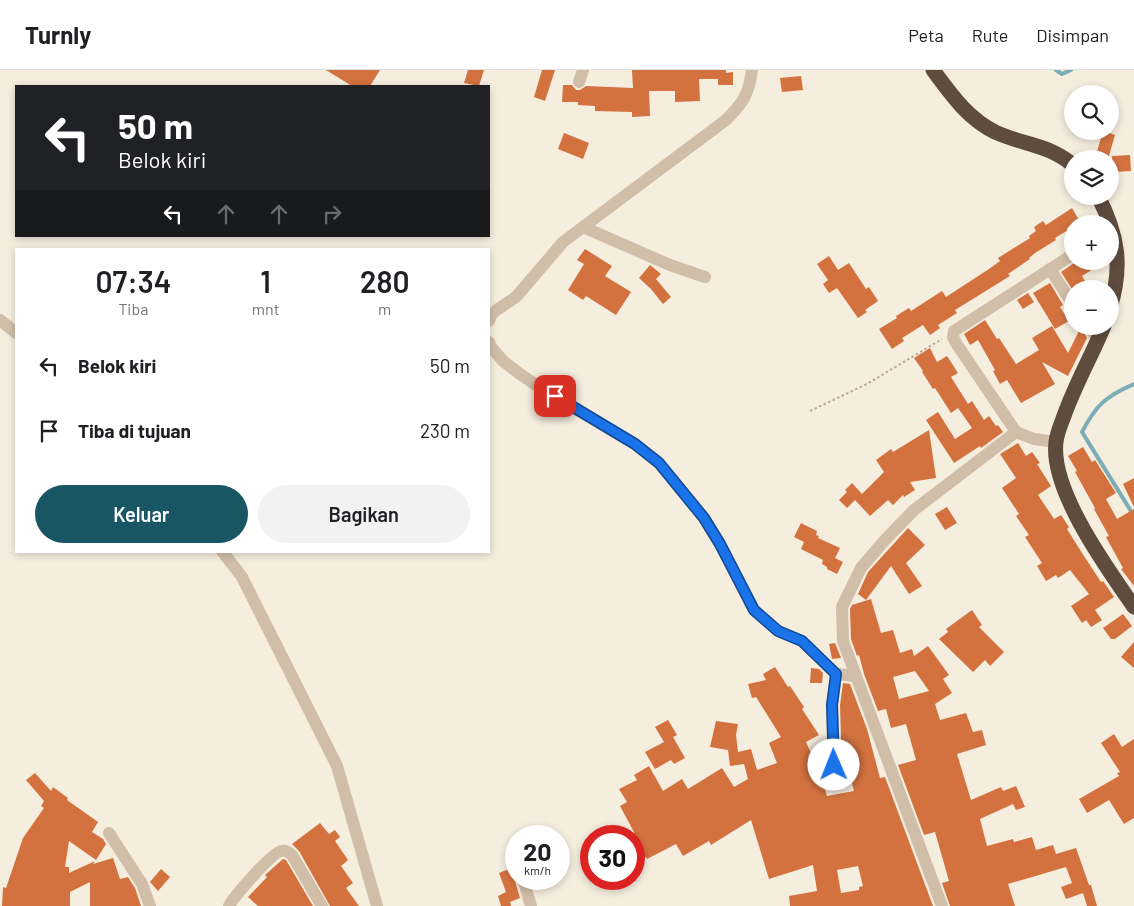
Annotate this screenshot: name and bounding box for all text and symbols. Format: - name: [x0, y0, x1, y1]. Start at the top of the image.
- text: Turnly: [25, 20, 91, 49]
- text: Peta: [908, 24, 944, 46]
- text: Rute: [972, 24, 1008, 46]
- text: Disimpan: [1036, 24, 1109, 46]
- map controls: [1064, 85, 1119, 335]
- button: search: [1064, 85, 1119, 140]
- text: 50 m: [118, 104, 193, 146]
- icon: left: [35, 105, 100, 170]
- text: Belok kiri: [118, 146, 206, 172]
- button: layers: [1064, 150, 1119, 205]
- icon: left: [159, 200, 187, 228]
- icon: ahead: [212, 200, 240, 228]
- icon: ahead: [265, 200, 293, 228]
- icon: right: [318, 200, 346, 228]
- button: +: [1064, 215, 1119, 270]
- text: 07:34: [95, 263, 171, 299]
- text: 1: [260, 263, 271, 299]
- text: 280: [360, 263, 410, 299]
- button: −: [1064, 280, 1119, 335]
- text: Tiba: [118, 299, 148, 318]
- text: mnt: [252, 299, 279, 318]
- text: m: [378, 299, 391, 318]
- icon: left: [35, 352, 63, 380]
- text: Belok kiri: [78, 354, 156, 377]
- text: 50 m: [430, 354, 470, 377]
- pin: [534, 375, 576, 417]
- icon: arrive: [541, 382, 569, 410]
- icon: arrive: [35, 417, 63, 445]
- text: Tiba di tujuan: [78, 419, 191, 442]
- text: 230 m: [420, 419, 470, 442]
- button: Keluar: [35, 485, 248, 543]
- button: Bagikan: [258, 485, 470, 543]
- position arrow: [807, 738, 859, 790]
- speed limit sign: 30: [580, 825, 645, 890]
- text: 20: [523, 836, 552, 866]
- text: km/h: [524, 863, 551, 877]

